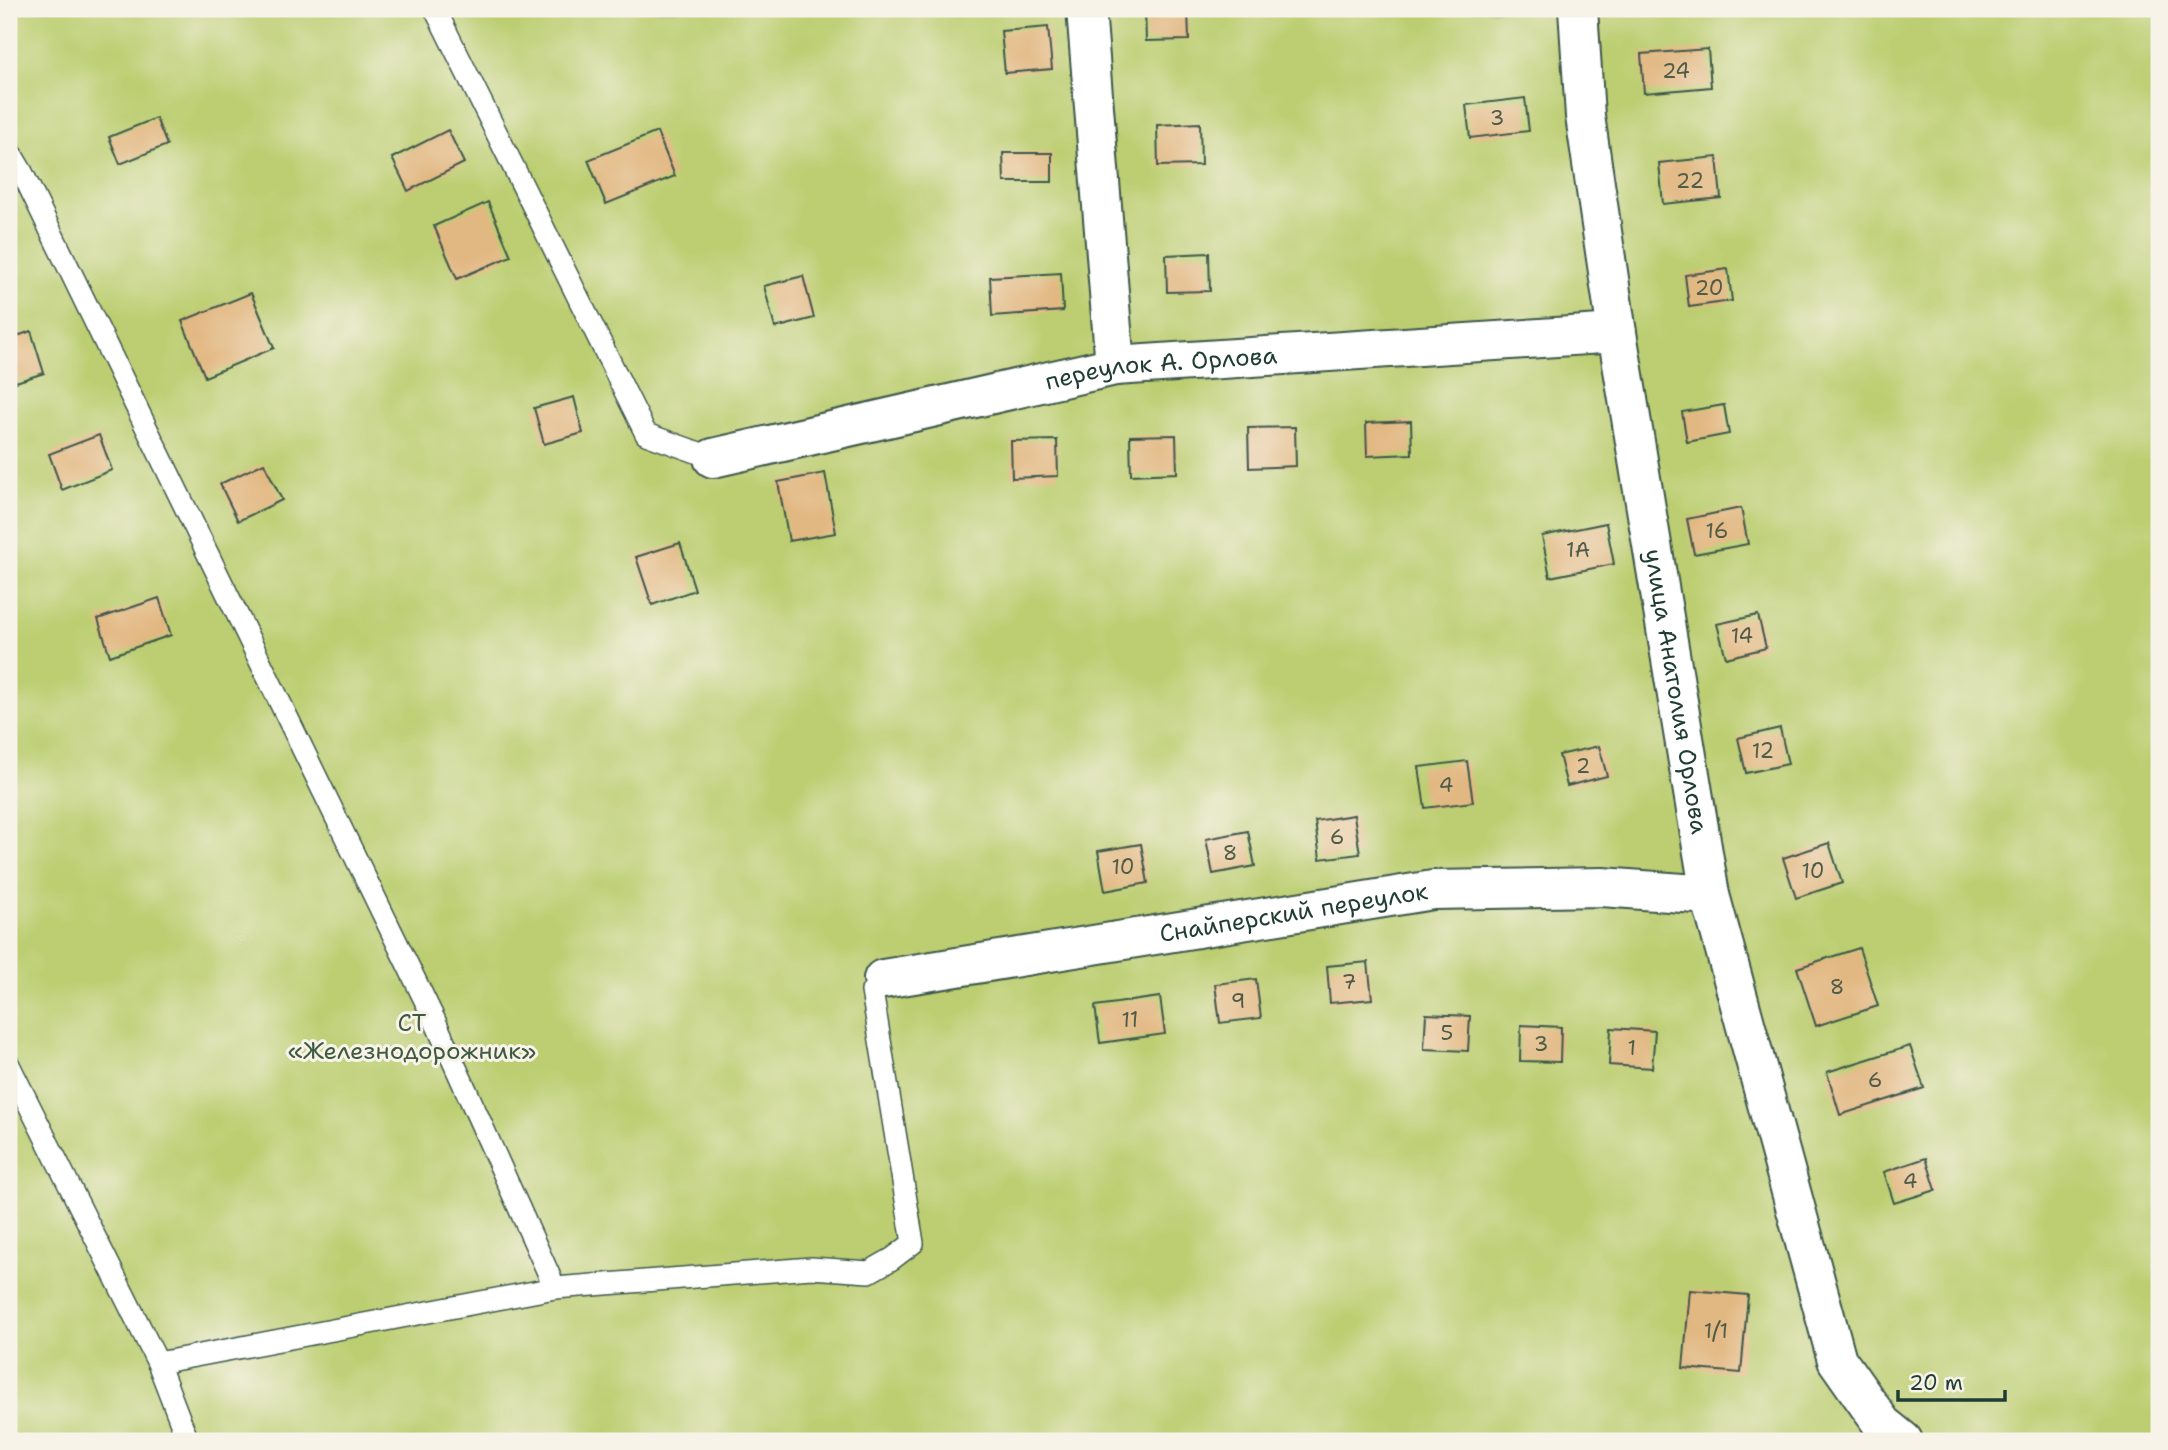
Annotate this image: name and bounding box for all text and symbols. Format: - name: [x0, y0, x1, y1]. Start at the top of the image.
- house number: 24: [1662, 57, 1690, 85]
- house number: 3: [1490, 104, 1504, 132]
- house number: 22: [1676, 167, 1704, 195]
- house number: 20: [1695, 274, 1723, 302]
- street label: переулок А. Орлова: [1042, 339, 1278, 397]
- house number: 16: [1706, 517, 1728, 545]
- house number: 1А: [1566, 536, 1590, 564]
- street label: улица Анатолия Орлова: [1637, 547, 1716, 836]
- house number: 14: [1731, 622, 1753, 650]
- house number: 12: [1752, 737, 1774, 765]
- house number: 2: [1576, 752, 1590, 780]
- house number: 4: [1439, 771, 1453, 799]
- house number: 6: [1330, 823, 1344, 851]
- house number: 8: [1223, 839, 1237, 867]
- house number: 10: [1112, 853, 1134, 881]
- house number: 10: [1802, 857, 1824, 885]
- street label: Снайперский переулок: [1157, 875, 1430, 950]
- house number: 7: [1342, 968, 1356, 996]
- house number: 8: [1830, 973, 1844, 1001]
- house number: 9: [1231, 987, 1245, 1015]
- house number: 11: [1122, 1006, 1138, 1034]
- park label: СТ «Железнодорожник»: [288, 1007, 536, 1067]
- house number: 5: [1441, 1019, 1453, 1047]
- house number: 3: [1534, 1030, 1548, 1058]
- house number: 1: [1628, 1034, 1636, 1062]
- house number: 6: [1868, 1066, 1882, 1094]
- house number: 4: [1903, 1167, 1917, 1195]
- house number: 1/1: [1704, 1317, 1728, 1345]
- scale bar: [1898, 1359, 2005, 1403]
- text: 20 m: [1909, 1369, 1963, 1397]

